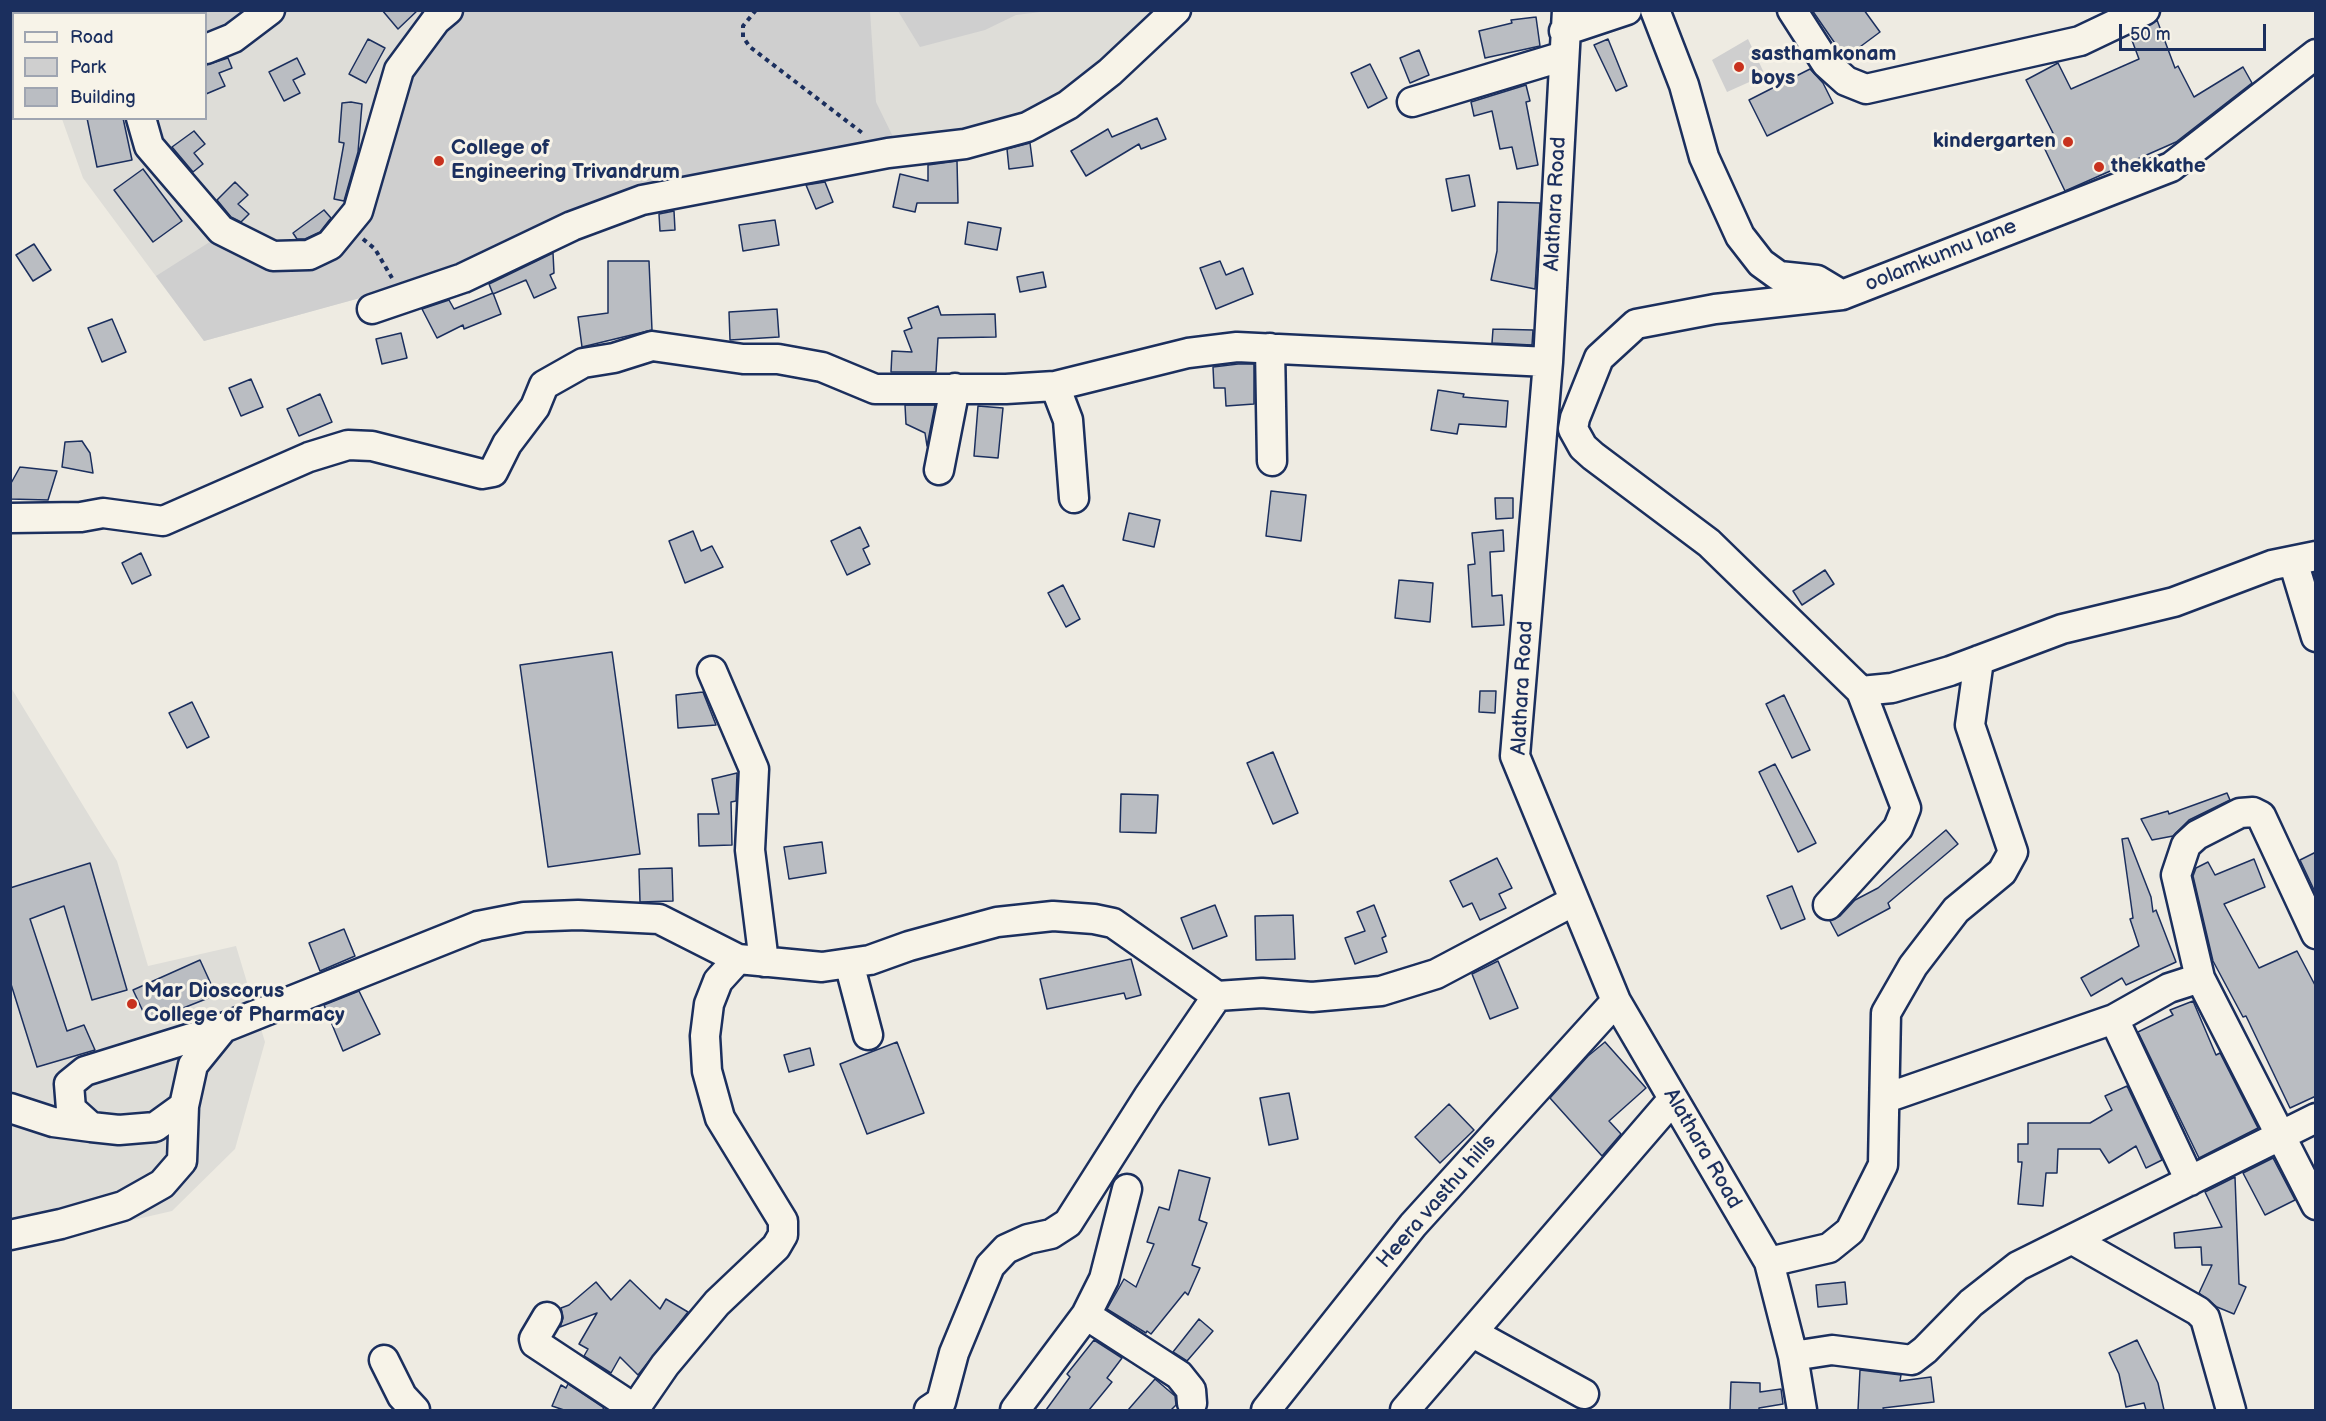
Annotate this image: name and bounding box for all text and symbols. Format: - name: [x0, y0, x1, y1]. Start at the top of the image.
- legend: [12, 12, 207, 120]
- scale bar: [2122, 12, 2269, 50]
- text: 50 m: [2130, 24, 2171, 45]
- text: Road: [70, 27, 114, 48]
- place label: sasthamkonam boys: [1751, 42, 1896, 92]
- text: Park: [70, 57, 106, 78]
- marker: sasthamkonam boys: [1732, 60, 1746, 74]
- text: Building: [70, 87, 136, 108]
- place label: kindergarten: [1933, 129, 2056, 155]
- marker: kindergarten: [2061, 135, 2075, 149]
- place label: College of Engineering Trivandrum: [451, 136, 680, 186]
- street label: Alathara Road: [1540, 136, 1572, 272]
- marker: College of Engineering Trivandrum: [432, 154, 446, 168]
- place label: thekkathe: [2111, 154, 2206, 180]
- marker: thekkathe: [2092, 160, 2106, 174]
- street label: oolamkunnu lane: [1862, 214, 2020, 298]
- street label: Alathara Road: [1507, 620, 1539, 756]
- place label: Mar Dioscorus College of Pharmacy: [144, 979, 345, 1029]
- marker: Mar Dioscorus College of Pharmacy: [125, 997, 139, 1011]
- street label: Alathara Road: [1657, 1084, 1747, 1214]
- street label: Heera vasthu hills: [1372, 1130, 1502, 1274]

